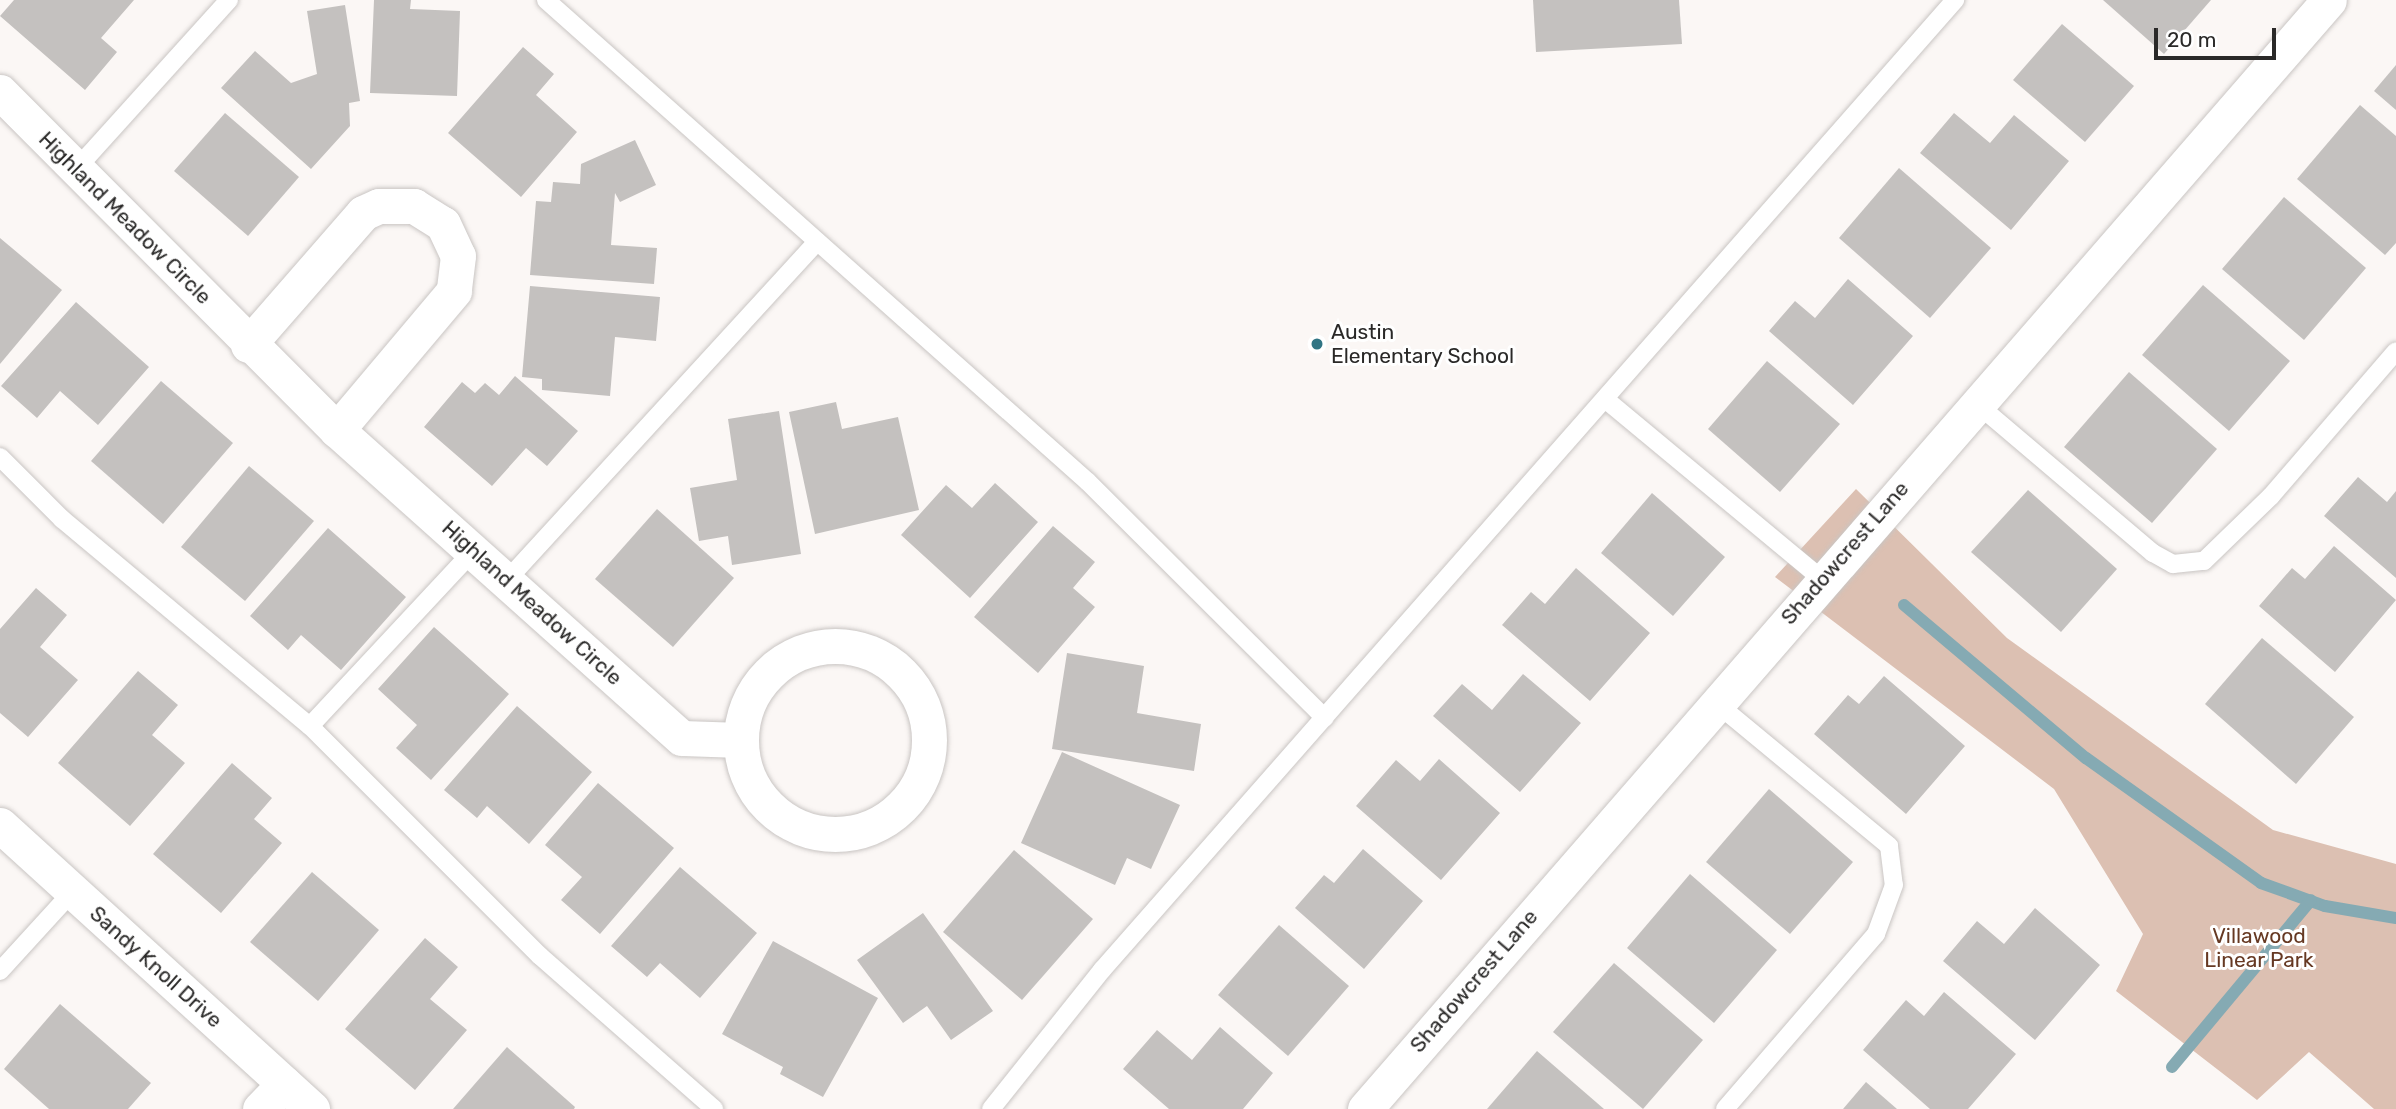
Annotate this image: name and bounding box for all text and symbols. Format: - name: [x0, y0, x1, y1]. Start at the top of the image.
- scale bar: [2158, 14, 2280, 58]
- text: 20 m: [2167, 27, 2216, 52]
- street label: Highland Meadow Circle: [33, 126, 217, 310]
- place label: Austin Elementary School: [1331, 319, 1515, 369]
- marker: Austin Elementary School: [1309, 336, 1325, 352]
- street label: Shadowcrest Lane: [1776, 476, 1914, 630]
- street label: Highland Meadow Circle: [437, 515, 627, 691]
- street label: Sandy Knoll Drive: [84, 901, 228, 1033]
- street label: Shadowcrest Lane: [1405, 904, 1543, 1058]
- park label: Villawood Linear Park: [2204, 923, 2314, 973]

